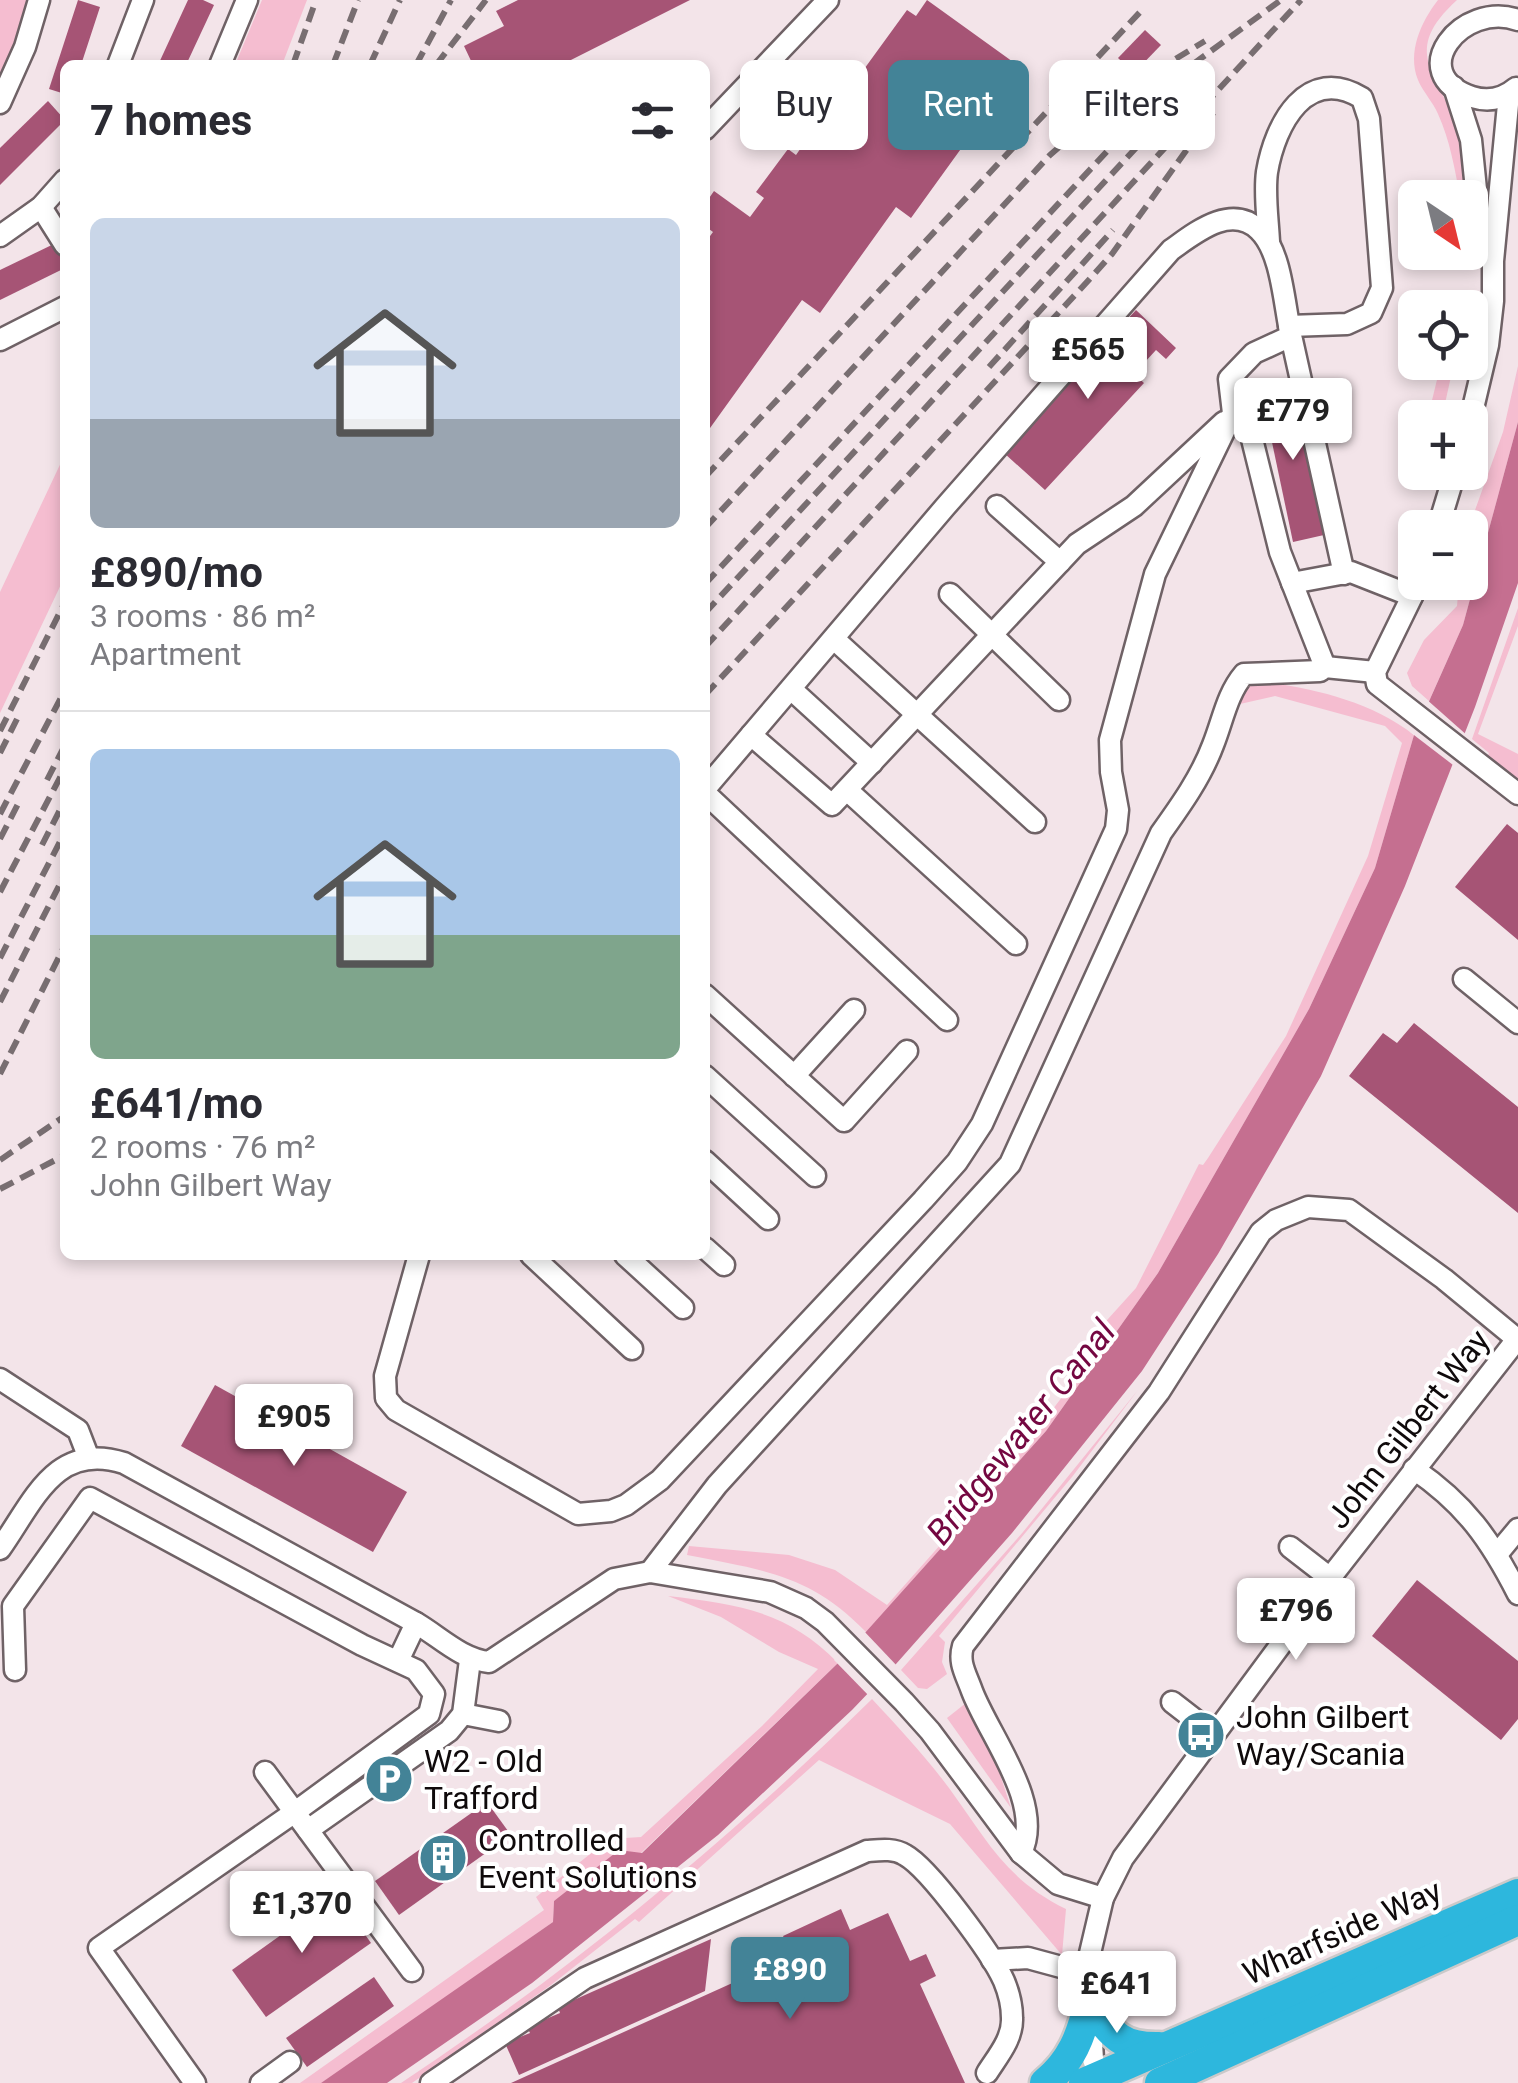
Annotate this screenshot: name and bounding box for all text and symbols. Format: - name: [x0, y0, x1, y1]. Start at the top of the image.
- chip: Buy: [740, 60, 868, 150]
- chip: Rent: [888, 60, 1029, 150]
- chip: Filters: [1049, 60, 1215, 150]
- icon: filters: [625, 93, 680, 148]
- text: 7 homes: [90, 96, 252, 145]
- north arrow: [1398, 180, 1488, 270]
- map controls: [1398, 180, 1488, 600]
- icon: home: [295, 283, 475, 463]
- button: locate: [1398, 290, 1488, 380]
- pin: £565: [1029, 317, 1147, 402]
- text: £565: [1051, 330, 1125, 368]
- pin: £779: [1234, 378, 1352, 463]
- text: £779: [1256, 391, 1330, 429]
- button: +: [1398, 400, 1488, 490]
- button: −: [1398, 510, 1488, 600]
- text: £890/mo: [90, 548, 263, 597]
- text: 3 rooms · 86 m²: [90, 597, 315, 635]
- text: Apartment: [90, 635, 242, 673]
- icon: home: [295, 814, 475, 994]
- text: £641/mo: [90, 1079, 263, 1128]
- text: 2 rooms · 76 m²: [90, 1128, 315, 1166]
- text: John Gilbert Way: [90, 1166, 332, 1204]
- water label: Bridgewater Canal: [918, 1311, 1125, 1553]
- street label: John Gilbert Way: [1319, 1322, 1497, 1536]
- pin: £905: [235, 1384, 353, 1469]
- text: £905: [257, 1397, 331, 1435]
- pin: £796: [1237, 1578, 1355, 1663]
- text: £796: [1259, 1591, 1333, 1629]
- place label: John Gilbert Way/Scania: [1236, 1698, 1410, 1773]
- bus stop icon: John Gilbert Way/Scania: [1175, 1709, 1227, 1761]
- place label: W2 - Old Trafford: [424, 1742, 543, 1817]
- parking icon: W2 - Old Trafford: [363, 1753, 415, 1805]
- place label: Controlled Event Solutions: [478, 1821, 697, 1896]
- building icon: Controlled Event Solutions: [417, 1832, 469, 1884]
- pin: £1,370: [221, 1871, 383, 1956]
- street label: Wharfside Way: [1237, 1871, 1447, 1993]
- text: £1,370: [252, 1884, 352, 1922]
- pin: £890: [731, 1937, 849, 2022]
- text: £890: [753, 1950, 827, 1988]
- pin: £641: [1058, 1951, 1176, 2036]
- text: £641: [1080, 1964, 1154, 2002]

